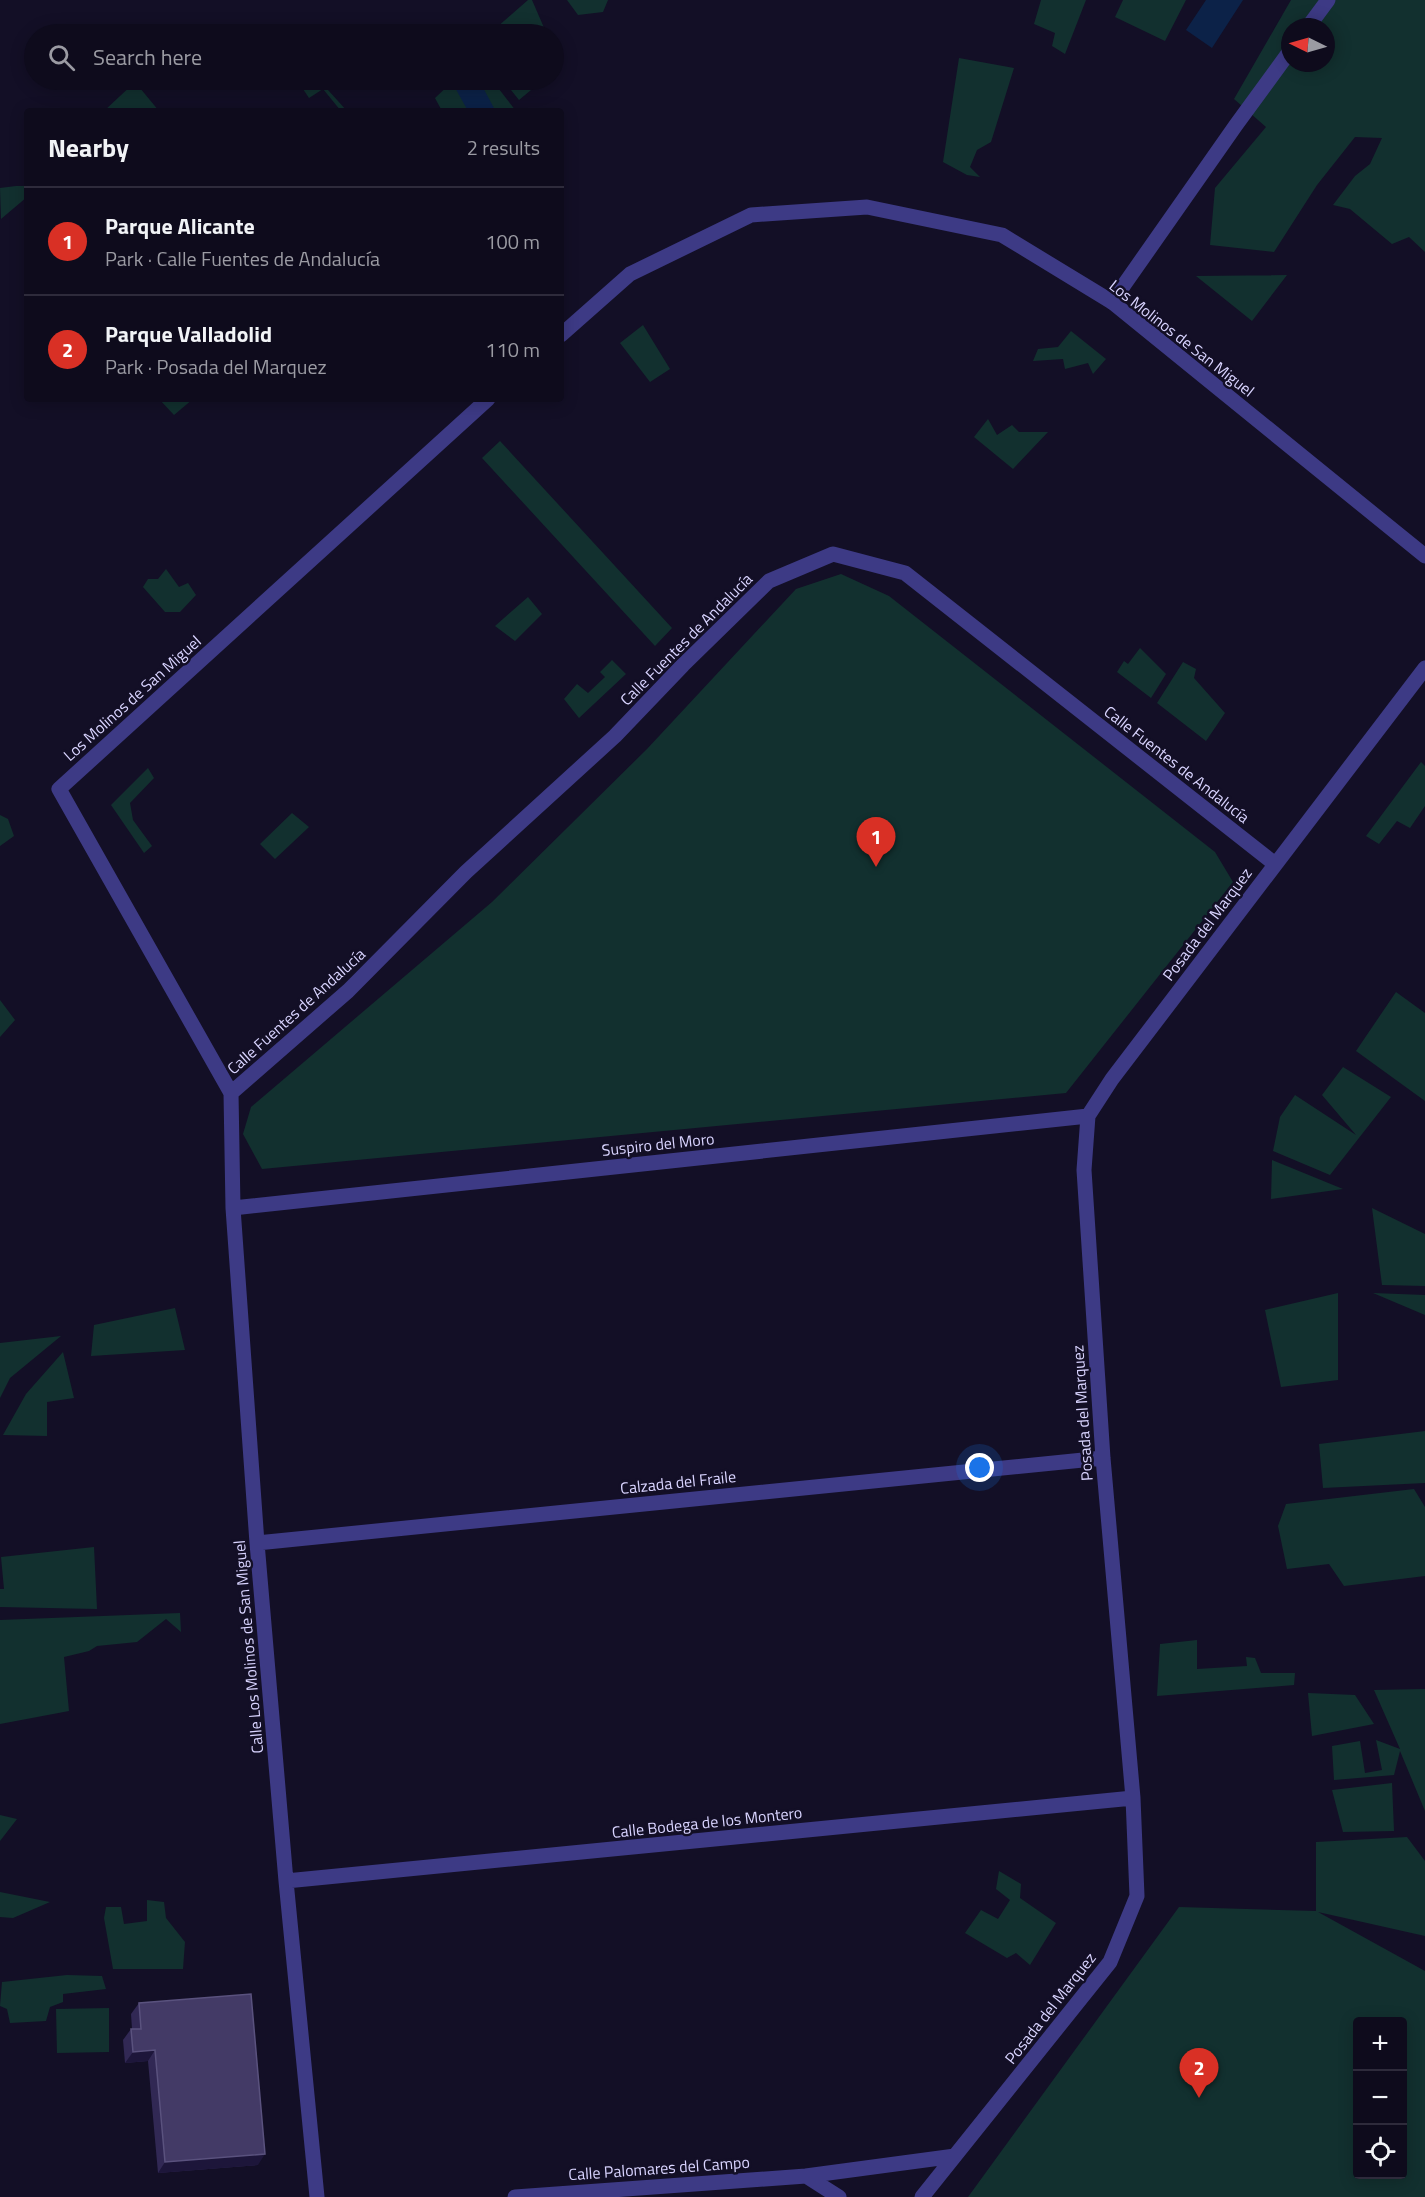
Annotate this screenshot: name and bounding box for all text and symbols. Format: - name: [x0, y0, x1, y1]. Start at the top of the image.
- north arrow: [1281, 18, 1335, 72]
- search box: [24, 24, 564, 90]
- text: Search here: [93, 40, 202, 74]
- icon: search: [45, 41, 78, 74]
- text: Nearby: [48, 128, 129, 167]
- text: 2 results: [467, 132, 540, 163]
- text: Parque Alicante: [105, 209, 255, 243]
- text: 1: [62, 226, 73, 257]
- text: 100 m: [485, 226, 540, 257]
- text: Park · Calle Fuentes de Andalucía: [105, 243, 380, 274]
- street label: Los Molinos de San Miguel: [1104, 274, 1260, 402]
- text: Parque Valladolid: [105, 317, 272, 351]
- text: 2: [62, 334, 73, 365]
- text: 110 m: [485, 334, 540, 365]
- text: Park · Posada del Marquez: [105, 351, 327, 382]
- street label: Calle Fuentes de Andalucía: [614, 567, 758, 711]
- street label: Los Molinos de San Miguel: [58, 629, 206, 767]
- street label: Calle Fuentes de Andalucía: [1099, 699, 1255, 829]
- pin: 1: [856, 818, 896, 867]
- street label: Posada del Marquez: [1156, 862, 1258, 986]
- street label: Calle Fuentes de Andalucía: [221, 942, 371, 1080]
- street label: Suspiro del Moro: [600, 1126, 716, 1162]
- street label: Posada del Marquez: [1065, 1344, 1099, 1482]
- your location: [965, 1453, 994, 1482]
- street label: Calzada del Fraile: [619, 1464, 737, 1500]
- street label: Calle Los Molinos de San Miguel: [227, 1539, 269, 1755]
- street label: Calle Bodega de los Montero: [611, 1800, 803, 1844]
- street label: Posada del Marquez: [999, 1947, 1101, 2069]
- map controls: [1353, 2017, 1407, 2179]
- button: +: [1353, 2017, 1407, 2071]
- pin: 2: [1180, 2048, 1218, 2098]
- button: −: [1353, 2071, 1407, 2125]
- button: locate: [1353, 2125, 1407, 2179]
- street label: Calle Palomares del Campo: [567, 2150, 751, 2186]

